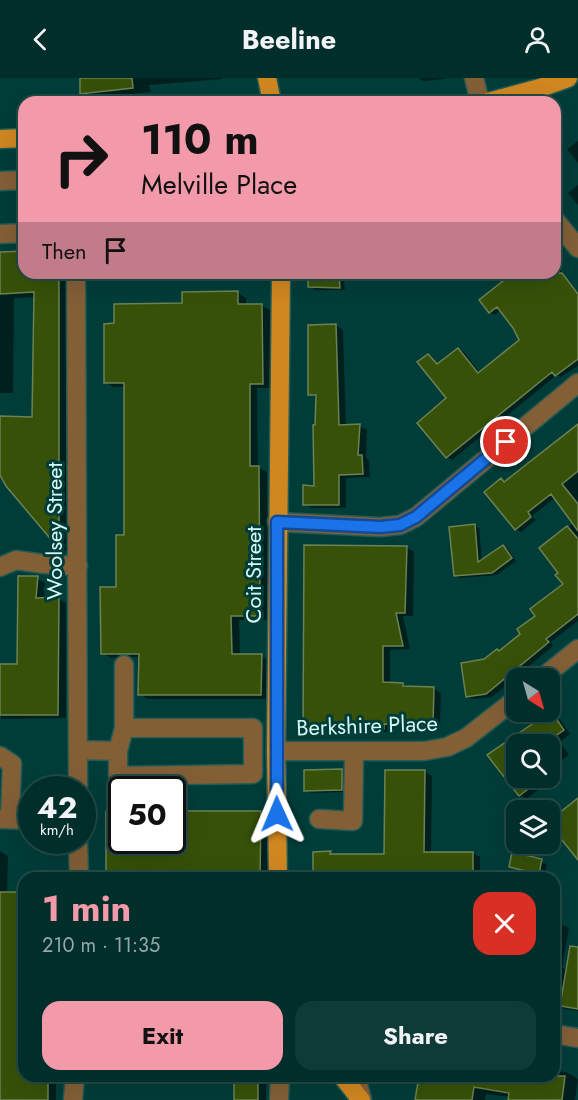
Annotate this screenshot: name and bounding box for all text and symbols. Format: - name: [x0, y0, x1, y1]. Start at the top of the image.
- text: Beeline: [242, 20, 336, 59]
- icon: back: [24, 23, 57, 56]
- icon: person: [521, 23, 554, 56]
- text: 110 m: [141, 109, 259, 170]
- icon: right: [42, 120, 120, 198]
- text: Melville Place: [141, 165, 297, 204]
- icon: arrive: [99, 234, 132, 267]
- text: Then: [42, 235, 87, 267]
- pin: [480, 416, 531, 467]
- icon: arrive: [489, 425, 522, 458]
- street label: Woolsey Street: [38, 461, 70, 600]
- street label: Coit Street: [237, 526, 269, 624]
- north arrow: [506, 668, 560, 722]
- map controls: [506, 668, 560, 854]
- street label: Berkshire Place: [296, 707, 438, 743]
- button: search: [506, 734, 560, 788]
- speed limit sign: 50: [108, 776, 186, 854]
- position arrow: [245, 782, 309, 846]
- text: 42: [37, 786, 77, 829]
- button: layers: [506, 800, 560, 854]
- text: km/h: [40, 819, 74, 841]
- text: 1 min: [42, 882, 131, 934]
- button: close: [473, 892, 536, 955]
- text: 210 m · 11:35: [42, 931, 160, 960]
- button: Exit: [42, 1001, 283, 1070]
- button: Share: [295, 1001, 536, 1070]

